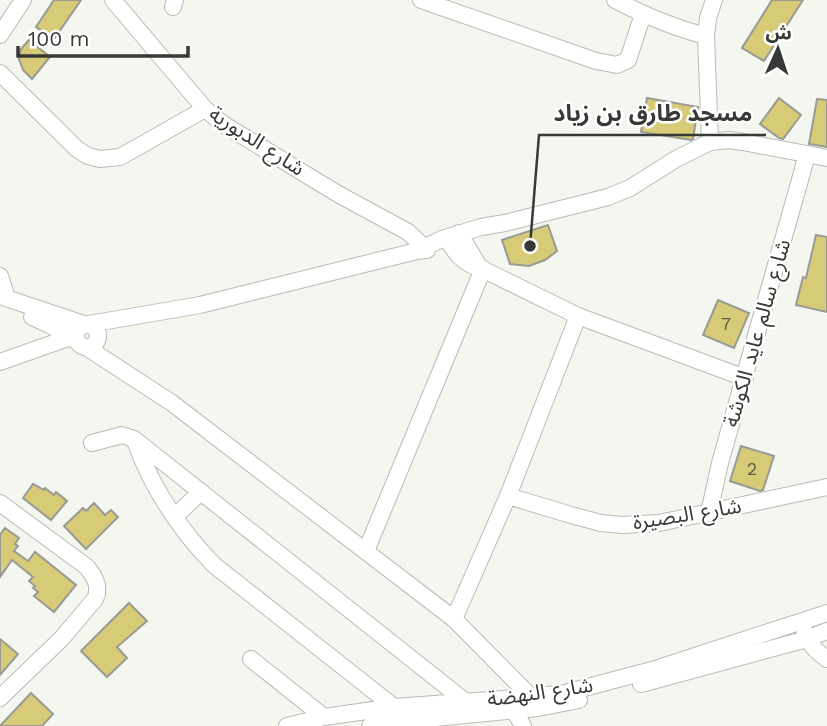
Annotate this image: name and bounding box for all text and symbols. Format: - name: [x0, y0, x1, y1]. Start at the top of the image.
- scale bar: [18, 14, 187, 58]
- north arrow: [743, 14, 813, 84]
- text: ش: [765, 20, 792, 45]
- text: 100 m: [28, 26, 90, 51]
- callout: مسجد طارق بن زياد: [539, 91, 766, 135]
- street label: شارع الدبورية: [203, 100, 310, 183]
- text: مسجد طارق بن زياد: [554, 100, 752, 127]
- street label: شارع سالم عايد الكوشة: [718, 236, 798, 430]
- house number: 7: [721, 313, 731, 334]
- house number: 2: [747, 458, 757, 479]
- street label: شارع البصيرة: [631, 493, 743, 537]
- street label: شارع النهضة: [485, 672, 595, 714]

